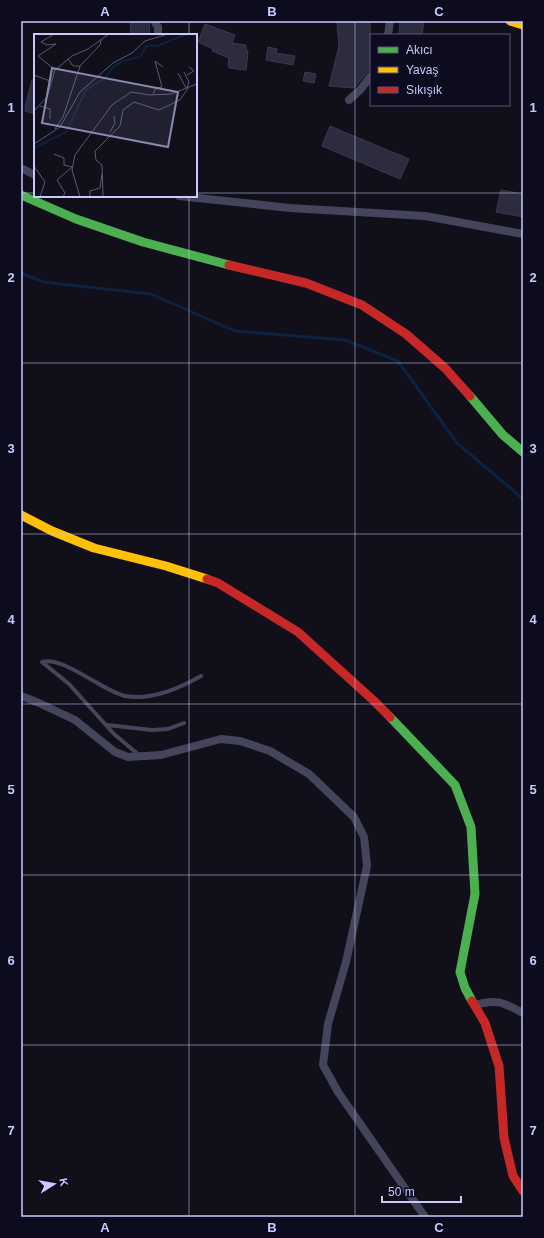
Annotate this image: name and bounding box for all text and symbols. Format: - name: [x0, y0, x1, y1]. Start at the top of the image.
- text: A: [100, 4, 110, 19]
- text: B: [267, 4, 277, 19]
- text: C: [434, 4, 444, 19]
- inset map: [34, 34, 197, 197]
- legend: [370, 34, 510, 106]
- text: Akıcı: [406, 43, 433, 57]
- text: Yavaş: [406, 63, 438, 77]
- text: Sıkışık: [406, 83, 443, 97]
- text: 1: [7, 100, 15, 115]
- text: 1: [529, 100, 537, 115]
- text: 2: [7, 270, 15, 285]
- text: 2: [529, 270, 537, 285]
- text: 3: [7, 441, 15, 456]
- text: 3: [529, 441, 537, 456]
- text: 4: [7, 612, 15, 627]
- text: 4: [529, 612, 537, 627]
- text: 5: [7, 782, 15, 797]
- text: 5: [529, 782, 537, 797]
- text: 6: [7, 953, 15, 968]
- text: 6: [529, 953, 537, 968]
- text: 7: [7, 1123, 15, 1138]
- text: 7: [529, 1123, 537, 1138]
- north arrow: [34, 1164, 74, 1204]
- text: K: [57, 1177, 70, 1187]
- scale bar: [382, 1178, 461, 1204]
- text: 50 m: [388, 1185, 415, 1199]
- text: A: [100, 1220, 110, 1235]
- text: B: [267, 1220, 277, 1235]
- text: C: [434, 1220, 444, 1235]

